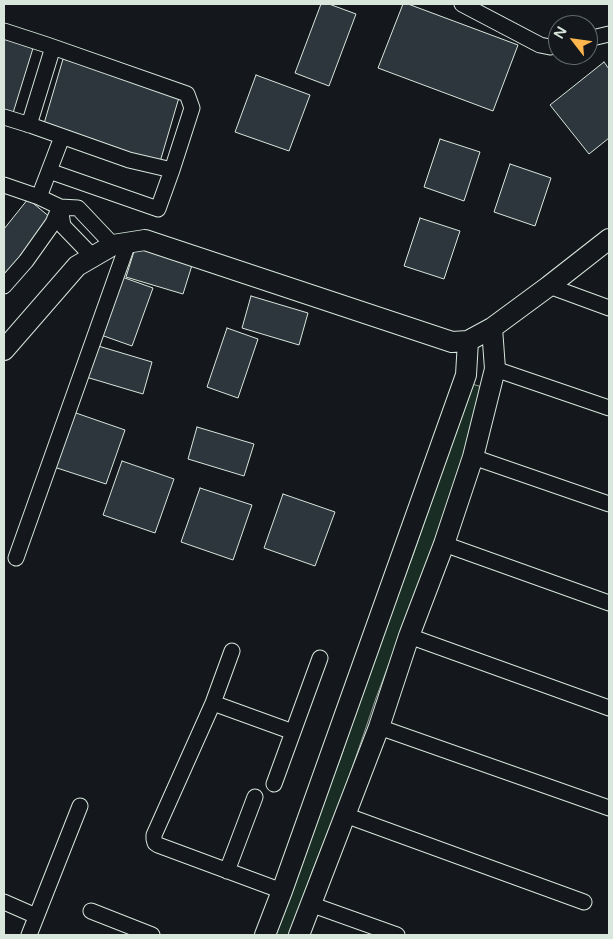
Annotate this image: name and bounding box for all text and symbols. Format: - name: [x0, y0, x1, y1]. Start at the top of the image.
- north arrow: [548, 15, 598, 65]
- text: N: [550, 24, 571, 42]

